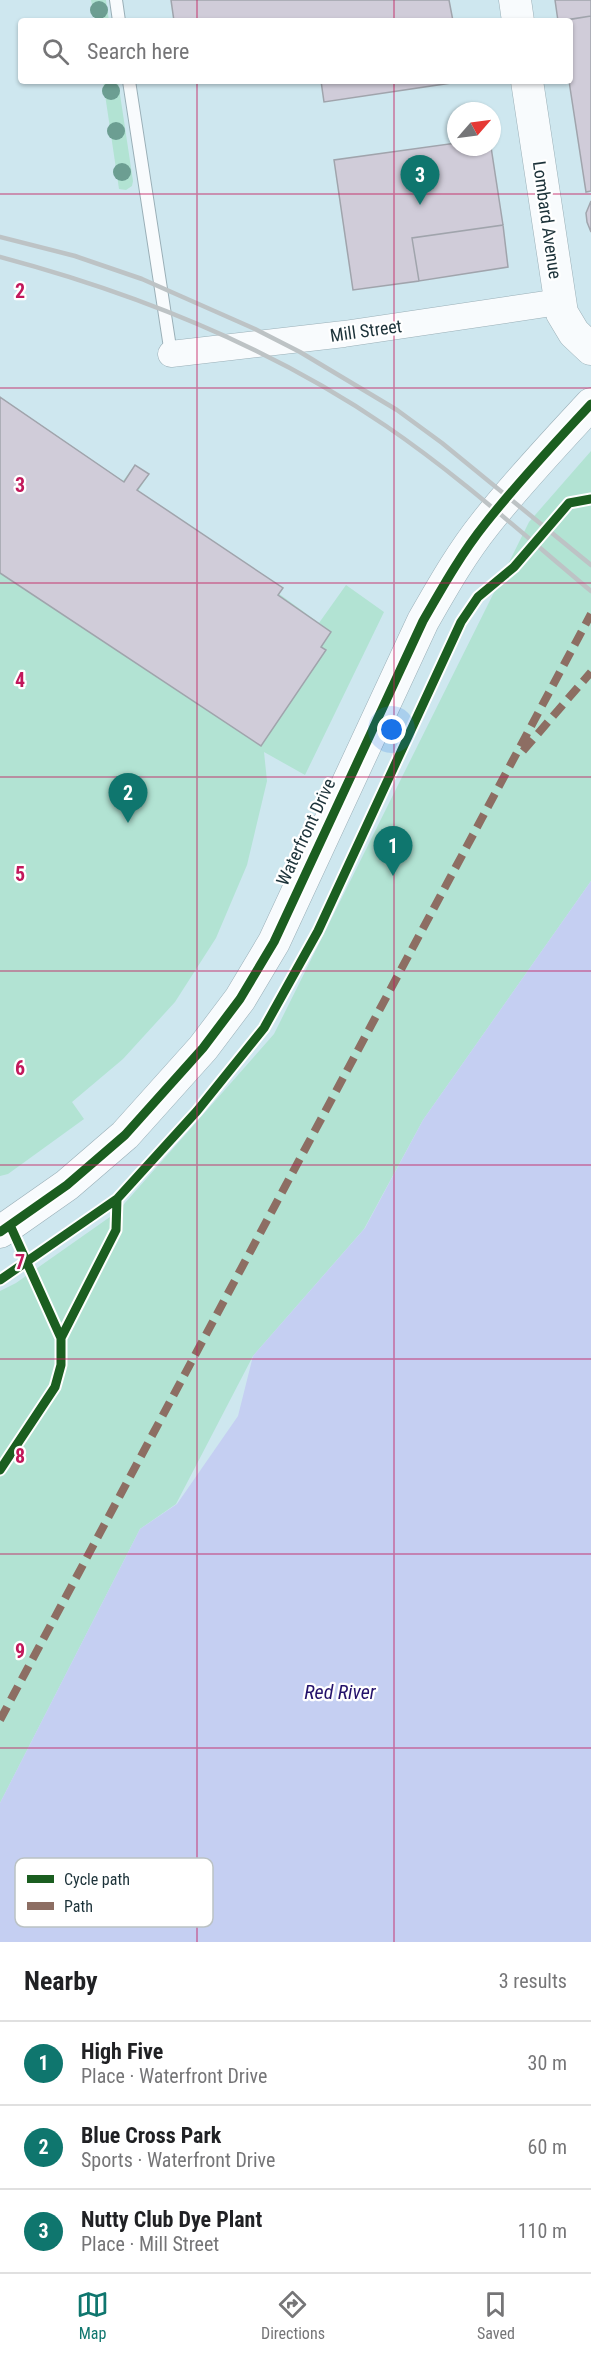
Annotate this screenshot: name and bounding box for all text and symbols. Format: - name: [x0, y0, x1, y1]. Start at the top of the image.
- search box: [18, 18, 573, 84]
- icon: search: [39, 35, 72, 68]
- text: Search here: [87, 39, 189, 64]
- north arrow: [447, 102, 501, 156]
- pin: 3: [400, 156, 440, 205]
- street label: Lombard Avenue: [529, 160, 566, 280]
- text: 2: [15, 279, 25, 303]
- street label: Mill Street: [329, 315, 403, 346]
- text: 3: [15, 473, 25, 497]
- text: 4: [15, 668, 25, 692]
- your location: [377, 715, 406, 744]
- pin: 2: [108, 774, 148, 823]
- street label: Waterfront Drive: [272, 775, 339, 889]
- pin: 1: [374, 826, 412, 876]
- text: 5: [15, 862, 25, 886]
- text: 6: [15, 1056, 25, 1080]
- text: 7: [15, 1250, 25, 1274]
- text: 8: [15, 1444, 25, 1468]
- text: 9: [15, 1639, 25, 1663]
- water label: Red River: [304, 1680, 377, 1704]
- legend: [15, 1858, 213, 1927]
- text: Cycle path: [64, 1870, 130, 1889]
- text: Path: [64, 1897, 93, 1916]
- text: Nearby: [24, 1966, 98, 1996]
- text: 3 results: [499, 1969, 567, 1993]
- text: High Five: [81, 2039, 163, 2064]
- text: 1: [38, 2051, 49, 2075]
- text: 30 m: [528, 2051, 567, 2075]
- text: Place · Waterfront Drive: [81, 2064, 267, 2088]
- text: Blue Cross Park: [81, 2123, 221, 2148]
- text: 2: [38, 2135, 49, 2159]
- text: 60 m: [528, 2135, 567, 2159]
- text: Sports · Waterfront Drive: [81, 2148, 275, 2172]
- text: Nutty Club Dye Plant: [81, 2207, 262, 2232]
- text: 3: [38, 2219, 49, 2243]
- text: 110 m: [518, 2219, 567, 2243]
- text: Place · Mill Street: [81, 2232, 219, 2256]
- tab: Map: [76, 2288, 109, 2343]
- tab: Directions: [261, 2288, 325, 2343]
- tab: Saved: [477, 2288, 515, 2343]

